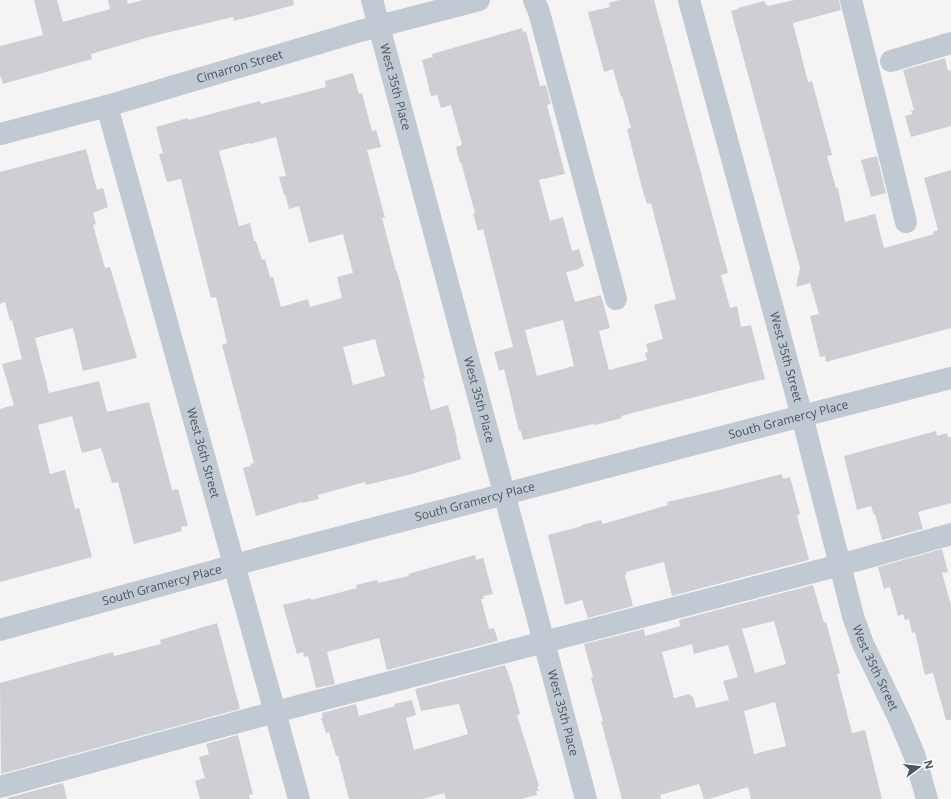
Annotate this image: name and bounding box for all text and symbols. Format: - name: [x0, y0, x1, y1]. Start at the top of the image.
- street label: West 35th Place: [376, 42, 416, 132]
- street label: Cimarron Street: [194, 45, 285, 87]
- street label: West 35th Street: [766, 310, 807, 404]
- street label: West 35th Place: [460, 355, 499, 445]
- street label: South Gramercy Place: [726, 395, 850, 443]
- street label: West 36th Street: [183, 406, 224, 500]
- street label: South Gramercy Place: [413, 477, 537, 525]
- street label: South Gramercy Place: [100, 560, 224, 609]
- street label: West 35th Street: [849, 622, 903, 714]
- street label: West 35th Place: [544, 668, 583, 758]
- north arrow: [899, 747, 939, 787]
- text: N: [921, 758, 938, 771]

